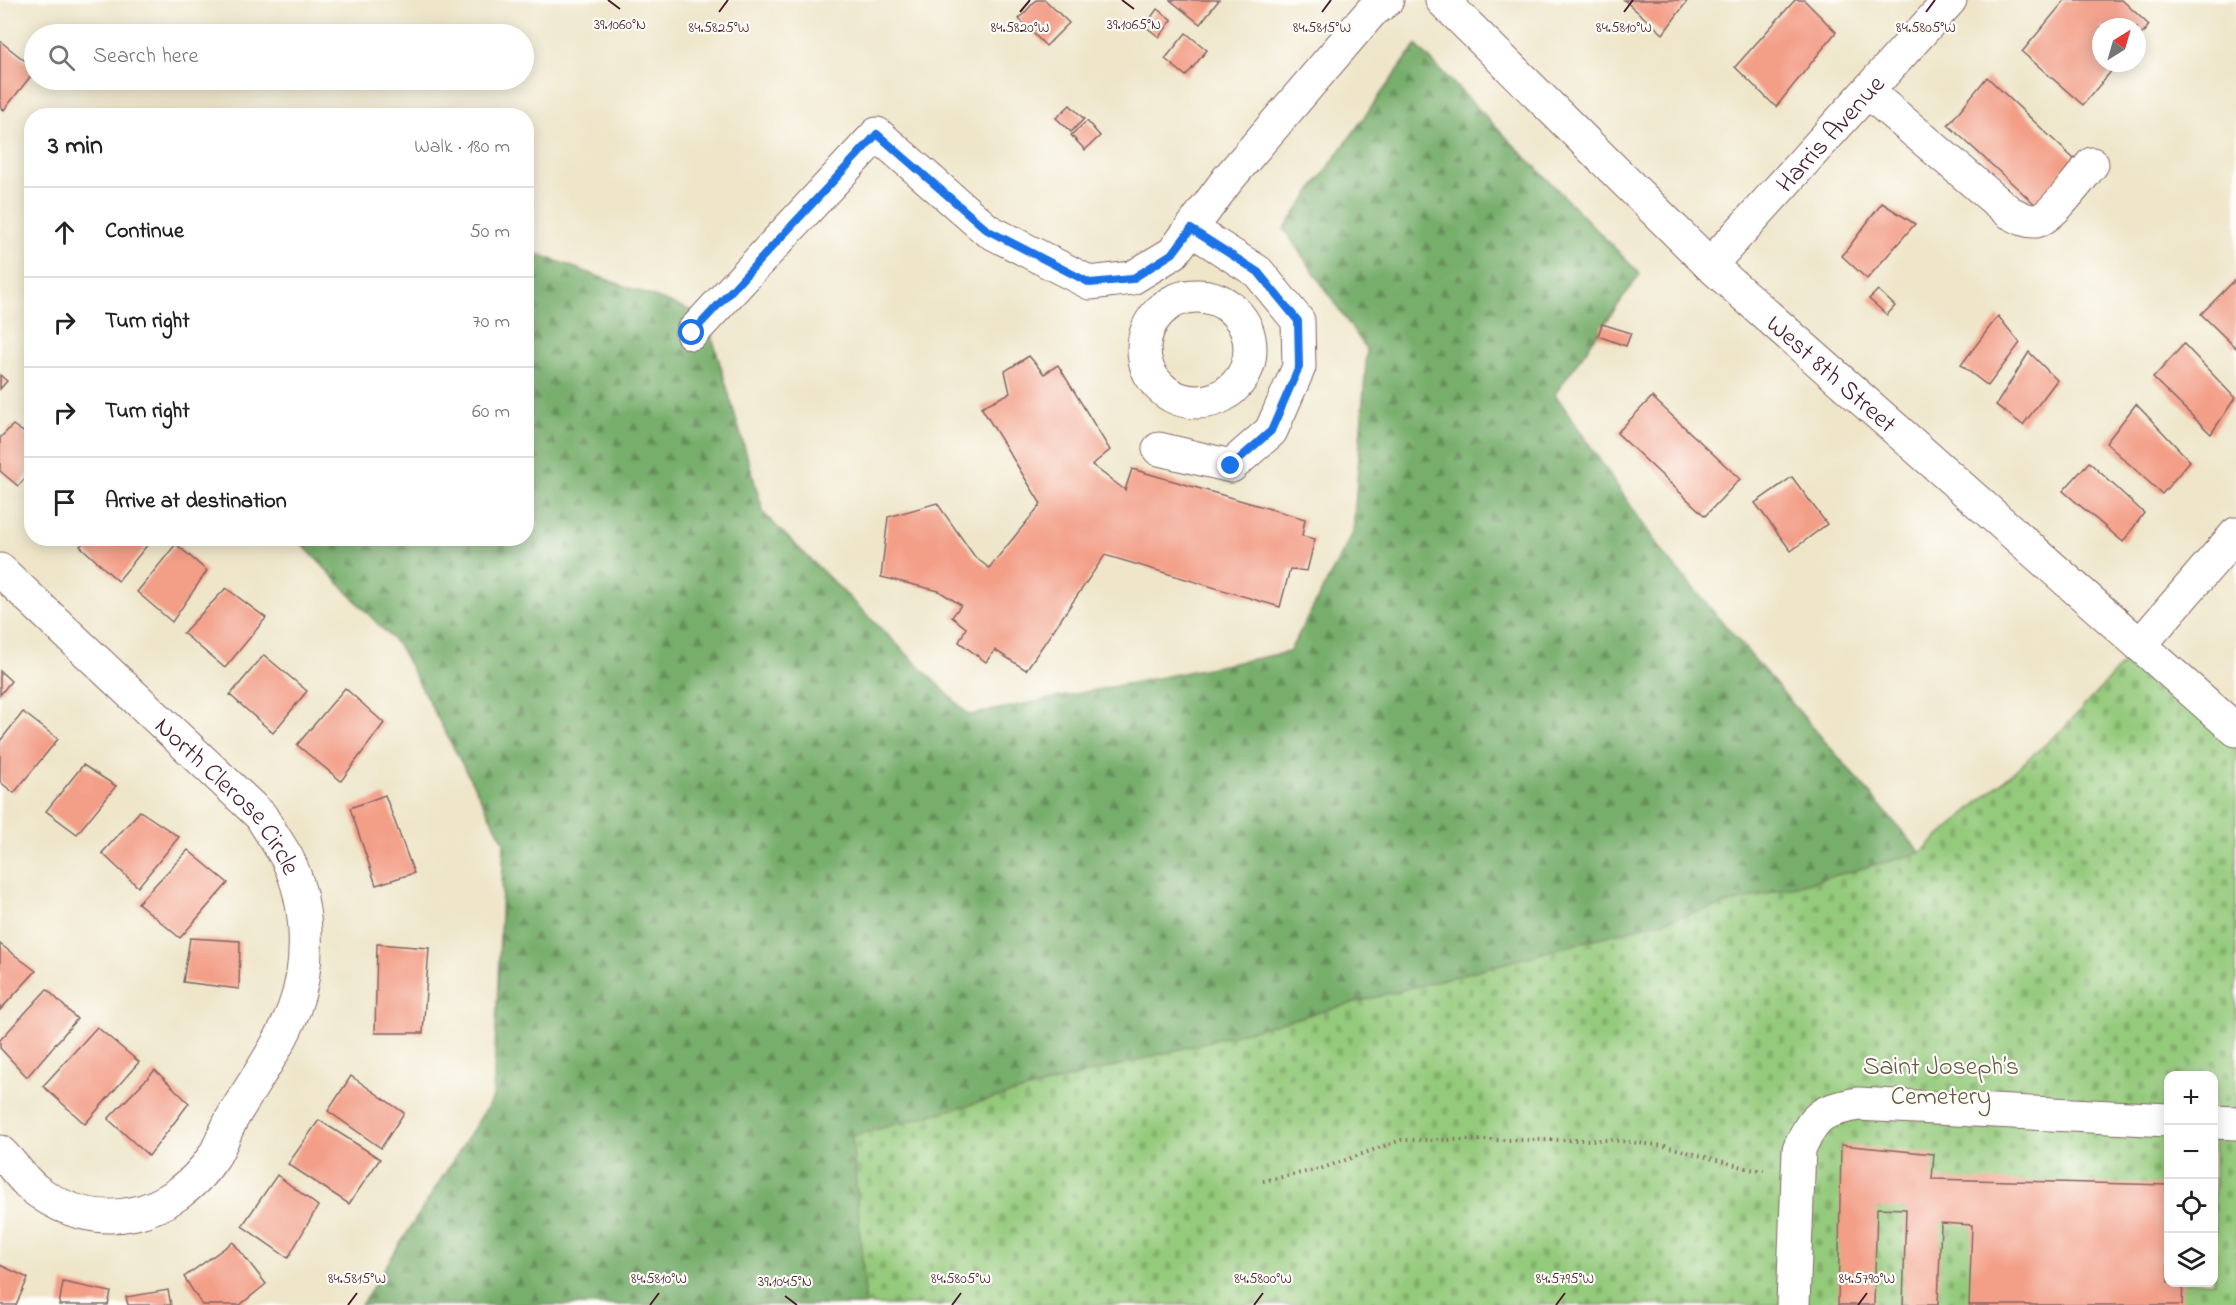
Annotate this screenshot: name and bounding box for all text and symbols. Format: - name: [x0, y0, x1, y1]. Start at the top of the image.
- text: 39.1060°N: [594, 14, 646, 36]
- text: 39.1065°N: [1107, 14, 1161, 36]
- text: 84.5825°W: [689, 17, 749, 39]
- text: 84.5820°W: [991, 17, 1049, 39]
- text: 84.5815°W: [1293, 17, 1351, 39]
- text: 84.5810°W: [1596, 17, 1652, 39]
- text: 84.5805°W: [1896, 17, 1956, 39]
- north arrow: [2092, 18, 2146, 72]
- search box: [24, 24, 534, 90]
- icon: search: [45, 41, 78, 74]
- text: Search here: [93, 41, 198, 73]
- street label: Harris Avenue: [1768, 67, 1896, 202]
- text: 3 min: [48, 128, 103, 166]
- text: Walk · 180 m: [414, 133, 510, 162]
- icon: ahead: [48, 216, 81, 249]
- text: Continue: [105, 216, 184, 248]
- text: 50 m: [469, 218, 510, 247]
- icon: right: [48, 306, 81, 339]
- text: Turn right: [105, 306, 190, 338]
- street label: West 8th Street: [1756, 307, 1904, 444]
- text: 70 m: [473, 308, 510, 337]
- route start: [678, 319, 704, 345]
- icon: right: [48, 396, 81, 429]
- text: Turn right: [105, 396, 190, 428]
- text: 60 m: [472, 398, 510, 427]
- route end: [1217, 452, 1243, 478]
- icon: arrive: [48, 486, 81, 519]
- text: Arrive at destination: [105, 486, 287, 518]
- street label: North Clerose Circle: [145, 709, 308, 882]
- park label: Saint Joseph’s Cemetery: [1863, 1049, 2019, 1117]
- map controls: [2164, 1071, 2218, 1287]
- button: +: [2164, 1071, 2218, 1125]
- button: −: [2164, 1125, 2218, 1179]
- button: locate: [2164, 1179, 2218, 1233]
- button: layers: [2164, 1233, 2218, 1287]
- text: 84.5815°W: [328, 1268, 386, 1290]
- text: 84.5810°W: [631, 1268, 687, 1290]
- text: 84.5805°W: [931, 1268, 991, 1290]
- text: 84.5800°W: [1234, 1268, 1292, 1290]
- text: 84.5795°W: [1536, 1268, 1594, 1290]
- text: 84.5790°W: [1839, 1268, 1895, 1290]
- text: 39.1045°N: [758, 1271, 812, 1293]

